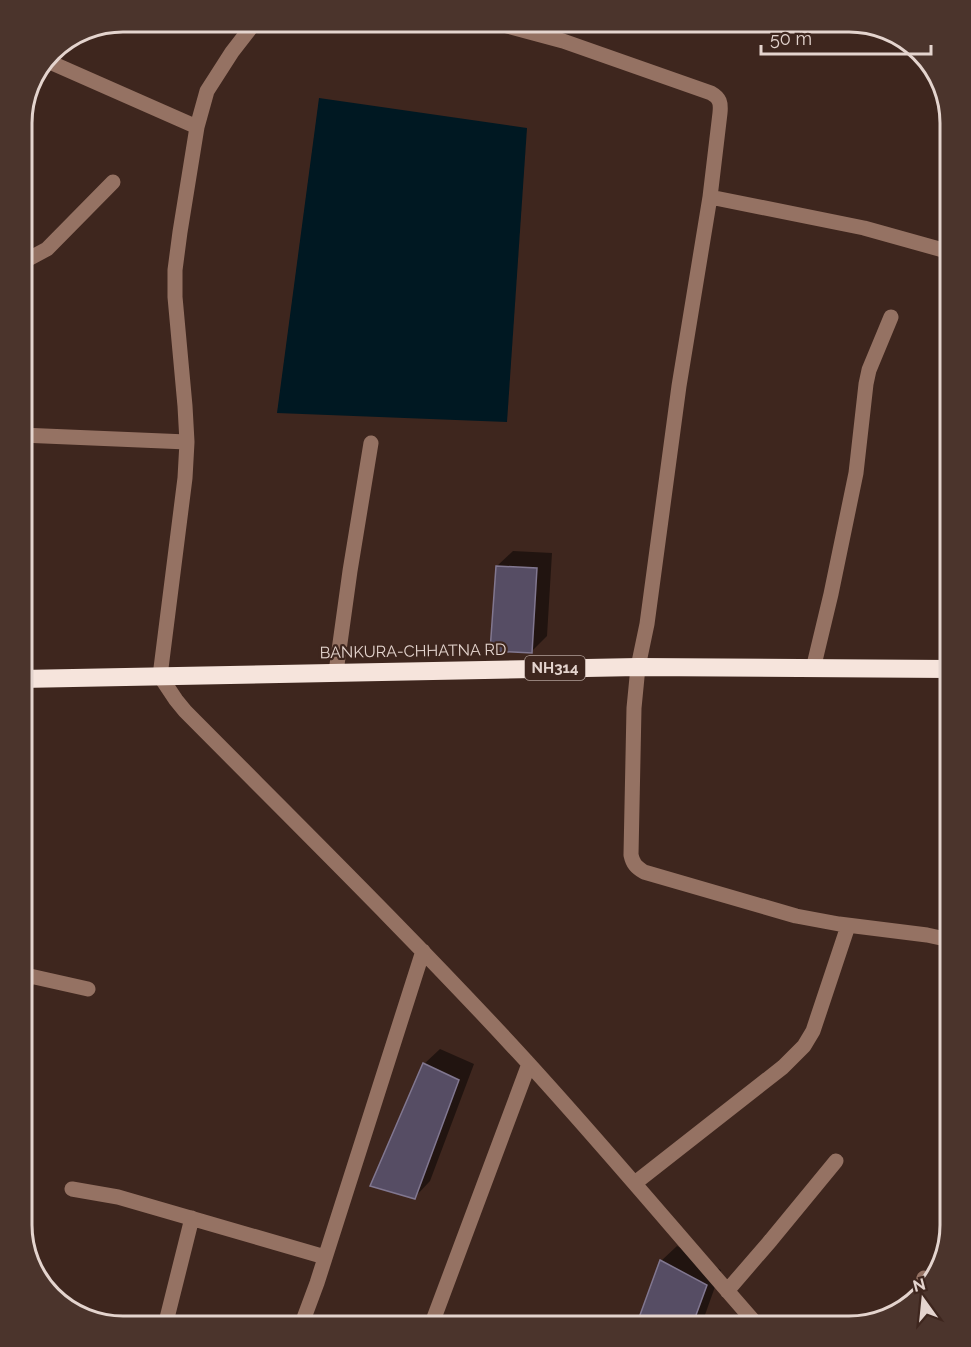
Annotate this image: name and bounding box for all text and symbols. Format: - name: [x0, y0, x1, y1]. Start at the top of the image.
- scale bar: [761, 18, 930, 56]
- text: 50 m: [770, 28, 812, 49]
- street label: BANKURA-CHHATNA RD: [320, 640, 506, 662]
- road number: NH314: [525, 656, 585, 680]
- north arrow: [893, 1269, 953, 1329]
- text: N: [911, 1274, 928, 1296]

